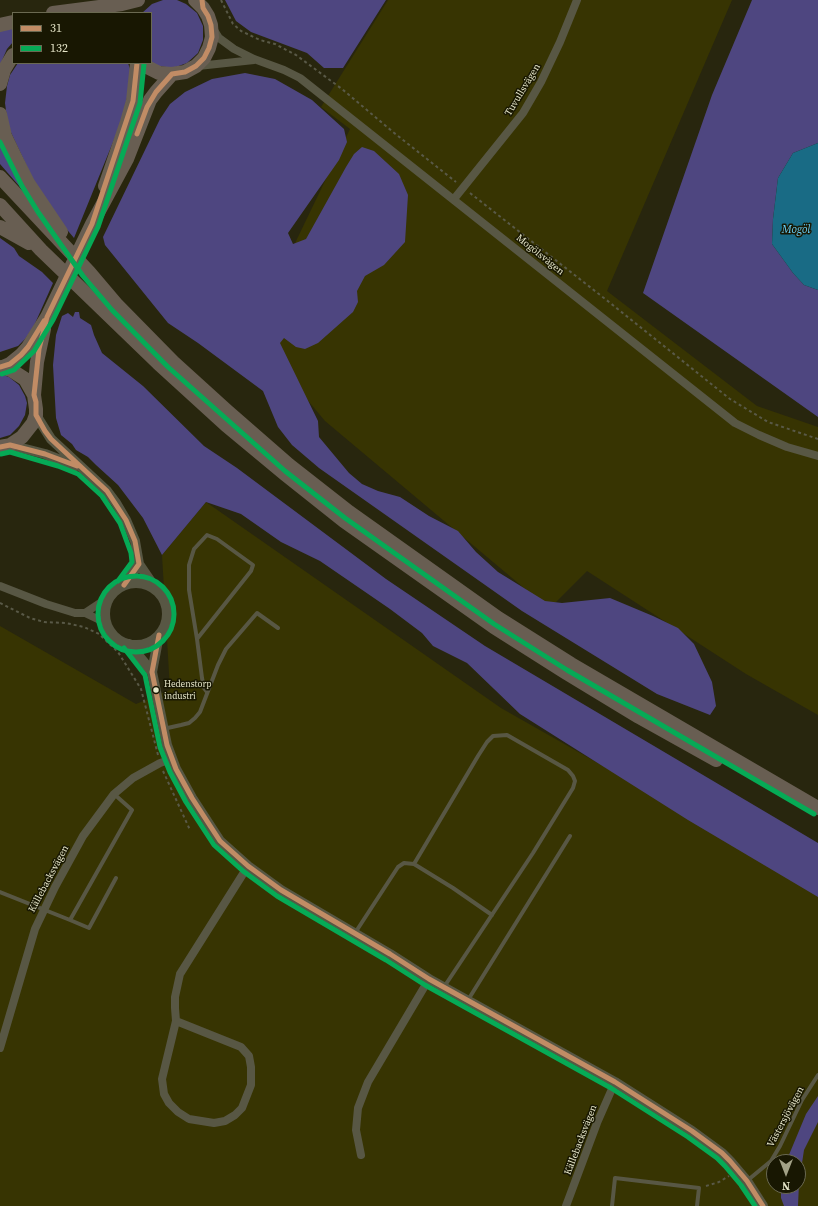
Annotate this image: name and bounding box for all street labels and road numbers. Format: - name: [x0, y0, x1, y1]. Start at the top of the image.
- street label: Tuvullsvägen: [503, 62, 543, 118]
- street label: Mogölsvägen: [514, 232, 566, 278]
- street label: Källebacksvägen: [26, 843, 72, 915]
- street label: Västersjövägen: [765, 1085, 807, 1149]
- street label: Källebacksvägen: [562, 1103, 600, 1177]

